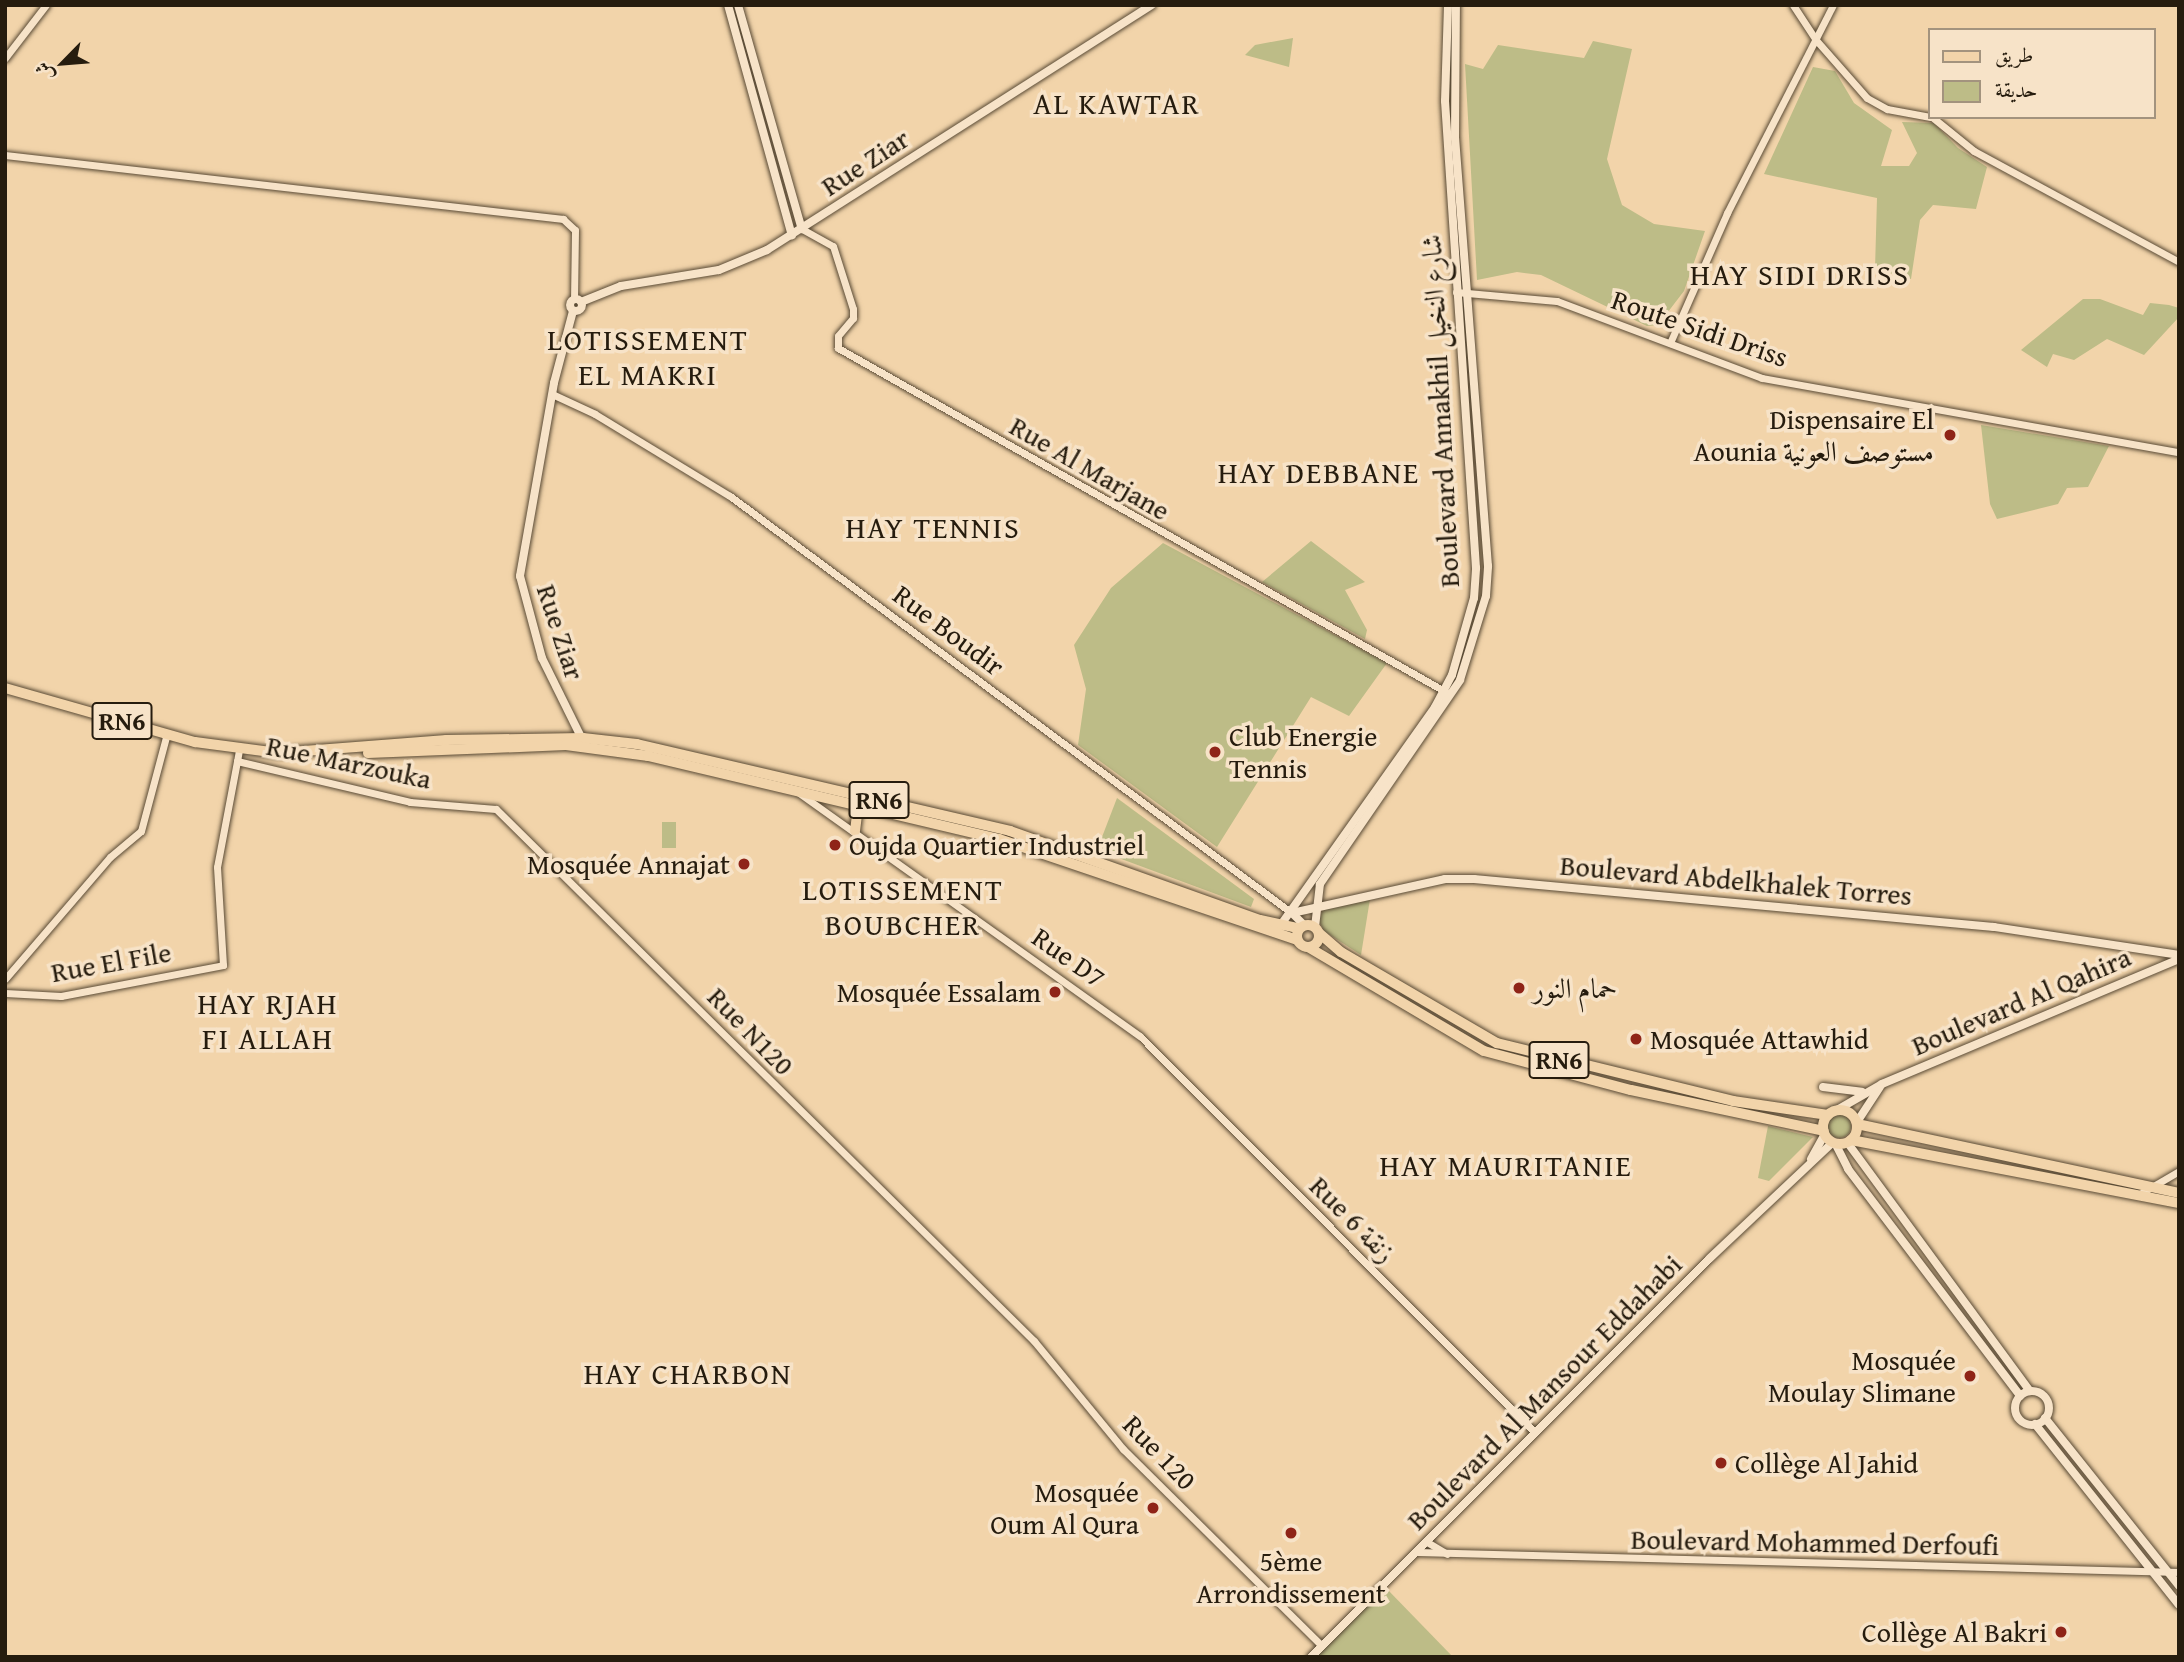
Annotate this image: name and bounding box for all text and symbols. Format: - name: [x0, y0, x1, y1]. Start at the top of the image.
- north arrow: [28, 28, 98, 98]
- legend: [1928, 28, 2156, 119]
- text: طريق: [1995, 39, 2033, 70]
- text: ش: [27, 57, 61, 86]
- text: حديقة: [1995, 74, 2038, 105]
- district label: AL KAWTAR: [1034, 85, 1200, 121]
- street label: Rue Ziar: [815, 121, 915, 203]
- street label: Boulevard Annakhil شارع النخيل: [1414, 234, 1466, 588]
- district label: HAY SIDI DRISS: [1692, 256, 1908, 292]
- street label: Route Sidi Driss: [1608, 282, 1792, 374]
- district label: LOTISSEMENT EL MAKRI: [549, 321, 747, 392]
- place label: Dispensaire El Aounia مستوصف العونية: [1694, 402, 1934, 468]
- street label: Rue Al Marjane: [1004, 409, 1176, 527]
- marker: Dispensaire El Aounia مستوصف العونية: [1940, 425, 1960, 445]
- district label: HAY DEBBANE: [1219, 454, 1419, 490]
- district label: HAY TENNIS: [847, 509, 1019, 545]
- street label: Rue Boudir: [887, 577, 1011, 683]
- street label: Rue Ziar: [530, 580, 592, 684]
- road number: RN6: [90, 698, 154, 744]
- place label: Club Energie Tennis: [1229, 719, 1377, 785]
- street label: Rue Marzouka: [264, 728, 434, 796]
- marker: Club Energie Tennis: [1207, 744, 1223, 760]
- road number: RN6: [848, 778, 910, 822]
- place label: Oujda Quartier Industriel: [849, 828, 1144, 862]
- marker: Oujda Quartier Industriel: [827, 837, 843, 853]
- place label: Mosquée Annajat: [527, 847, 730, 881]
- street label: Boulevard Abdelkhalek Torres: [1559, 848, 1913, 912]
- marker: Mosquée Annajat: [736, 856, 752, 872]
- district label: LOTISSEMENT BOUBCHER: [804, 871, 1002, 942]
- street label: Rue D7: [1026, 920, 1112, 994]
- street label: Rue El File: [48, 935, 174, 989]
- street label: Boulevard Al Qahira: [1906, 940, 2136, 1062]
- place label: حمام النور: [1533, 971, 1617, 1005]
- place label: Mosquée Essalam: [837, 975, 1041, 1009]
- street label: Rue N120: [701, 980, 801, 1082]
- marker: حمام النور: [1511, 980, 1527, 996]
- marker: Mosquée Essalam: [1047, 984, 1063, 1000]
- district label: HAY RJAH FI ALLAH: [199, 985, 337, 1056]
- place label: Mosquée Attawhid: [1650, 1022, 1869, 1056]
- marker: Mosquée Attawhid: [1628, 1031, 1644, 1047]
- road number: RN6: [1528, 1037, 1590, 1082]
- district label: HAY MAURITANIE: [1381, 1147, 1631, 1183]
- street label: Rue 6 زنقة: [1303, 1169, 1403, 1269]
- street label: Boulevard Al Mansour Eddahabi: [1400, 1248, 1688, 1536]
- place label: Mosquée Moulay Slimane: [1768, 1343, 1956, 1409]
- district label: HAY CHARBON: [585, 1355, 791, 1391]
- marker: Mosquée Moulay Slimane: [1962, 1368, 1978, 1384]
- street label: Rue 120: [1116, 1408, 1204, 1496]
- place label: Collège Al Jahid: [1735, 1446, 1918, 1480]
- marker: Collège Al Jahid: [1713, 1455, 1729, 1471]
- place label: Mosquée Oum Al Qura: [990, 1475, 1139, 1541]
- marker: Mosquée Oum Al Qura: [1145, 1500, 1161, 1516]
- street label: Boulevard Mohammed Derfoufi: [1631, 1522, 1999, 1562]
- marker: 5ème Arrondissement: [1283, 1525, 1299, 1541]
- place label: 5ème Arrondissement: [1196, 1544, 1386, 1610]
- place label: Collège Al Bakri: [1862, 1615, 2047, 1649]
- marker: Collège Al Bakri: [2053, 1624, 2069, 1640]

